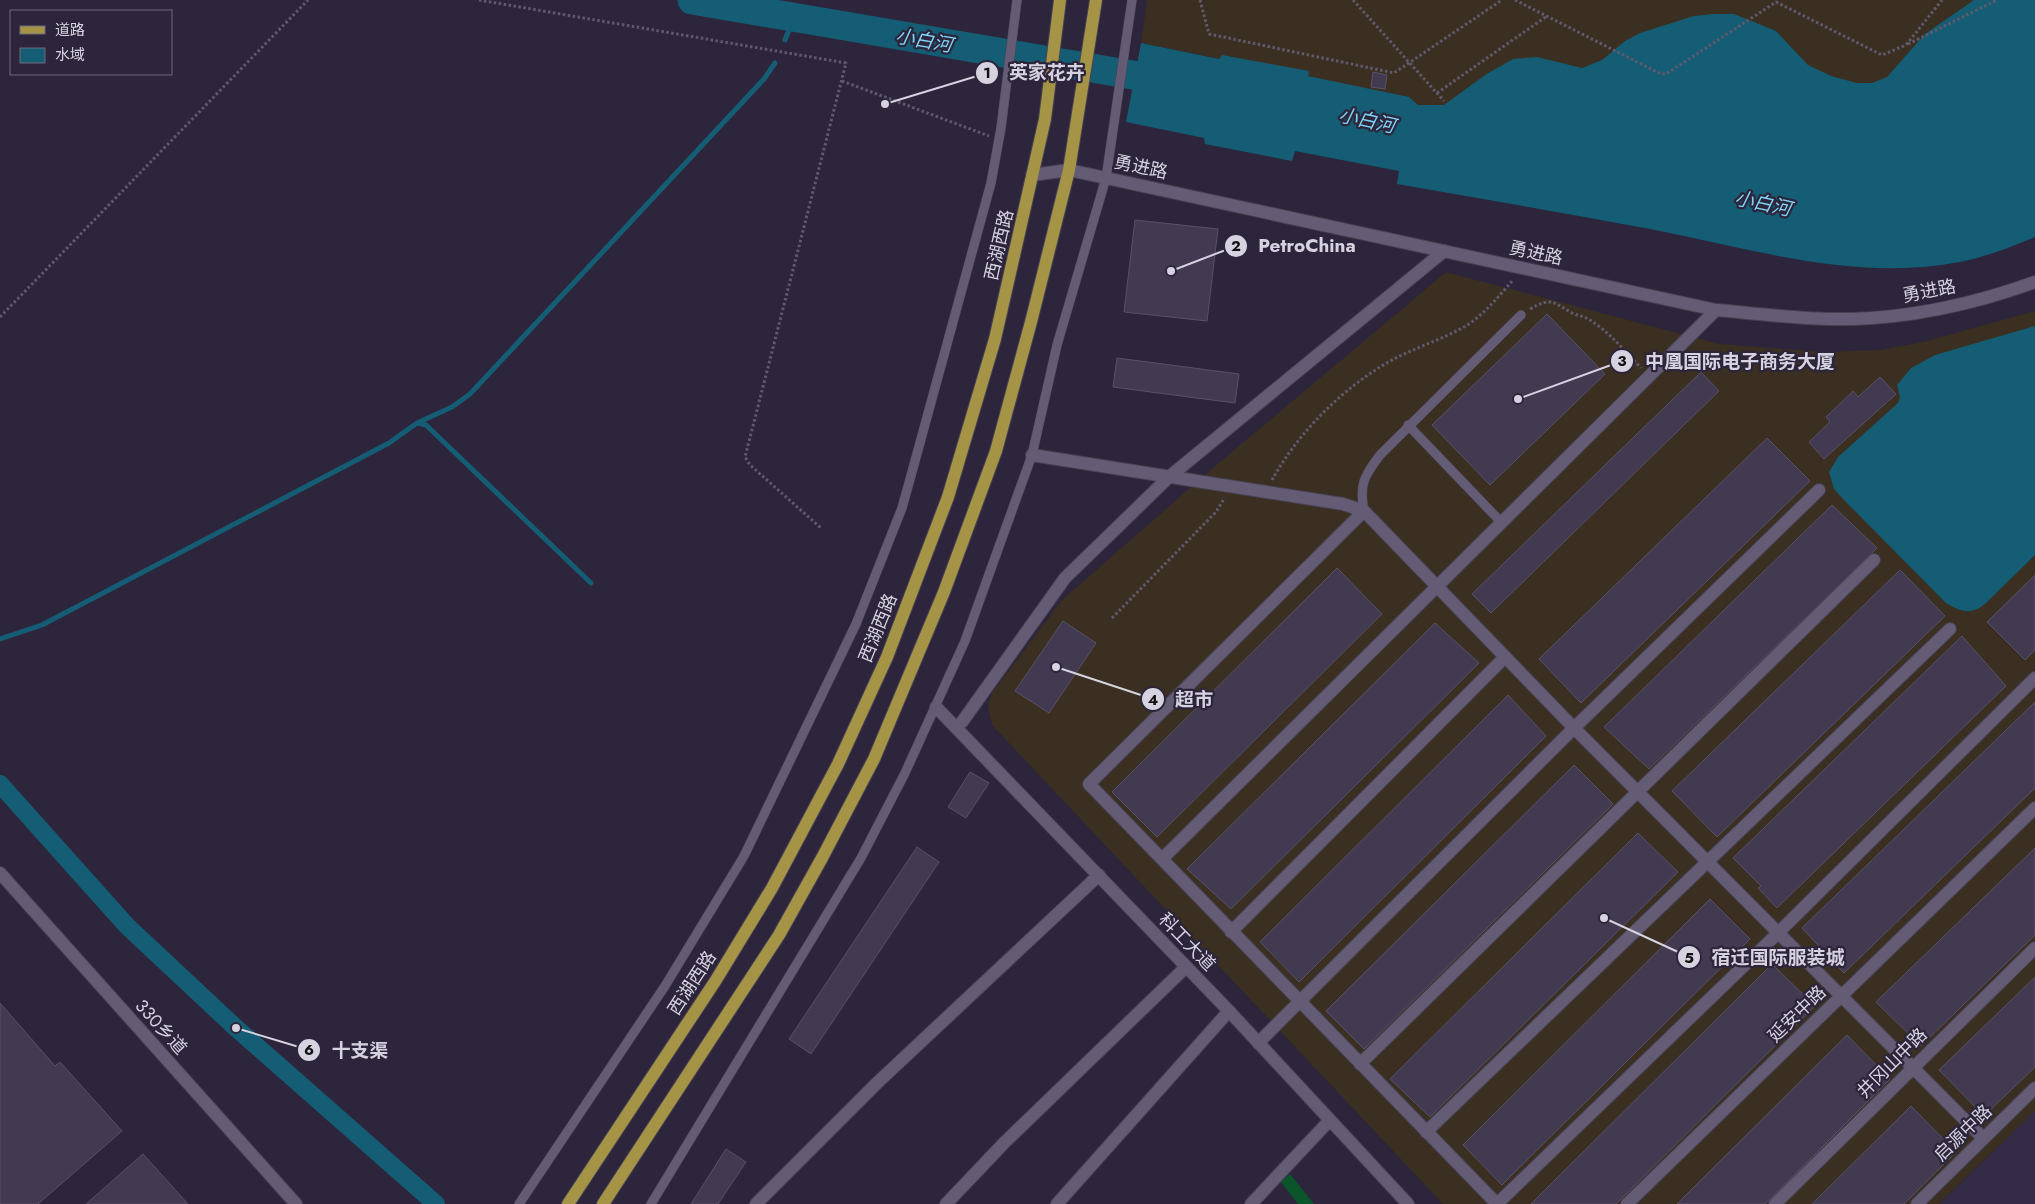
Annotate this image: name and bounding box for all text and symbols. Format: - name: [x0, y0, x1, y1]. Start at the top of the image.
- legend: [10, 10, 172, 75]
- text: 道路: [55, 19, 85, 41]
- water label: 小白河: [893, 22, 958, 59]
- text: 水域: [55, 44, 85, 66]
- callout: 英家花卉: [974, 56, 1095, 90]
- text: 英家花卉: [1009, 59, 1085, 86]
- text: 1: [983, 62, 991, 84]
- water label: 小白河: [1336, 101, 1401, 140]
- street label: 勇进路: [1112, 149, 1170, 185]
- water label: 小白河: [1732, 184, 1797, 223]
- street label: 西湖西路: [978, 207, 1020, 283]
- callout: PetroChina: [1224, 229, 1366, 263]
- text: PetroChina: [1258, 232, 1356, 259]
- text: 2: [1231, 235, 1241, 257]
- street label: 勇进路: [1507, 235, 1565, 271]
- street label: 勇进路: [1900, 273, 1958, 309]
- callout: 中凰国际电子商务大厦: [1610, 344, 1845, 378]
- text: 中凰国际电子商务大厦: [1645, 348, 1835, 375]
- text: 3: [1617, 350, 1627, 372]
- street label: 西湖西路: [852, 590, 904, 666]
- callout: 超市: [1140, 682, 1223, 716]
- text: 超市: [1175, 686, 1213, 713]
- text: 4: [1148, 689, 1158, 711]
- street label: 科工大道: [1153, 907, 1221, 977]
- callout: 宿迁国际服装城: [1677, 940, 1855, 974]
- text: 宿迁国际服装城: [1711, 944, 1845, 971]
- street label: 西湖西路: [661, 946, 723, 1020]
- text: 5: [1684, 947, 1694, 969]
- street label: 延安中路: [1762, 980, 1832, 1048]
- street label: 330乡道: [129, 994, 193, 1060]
- street label: 井冈山中路: [1851, 1022, 1933, 1104]
- callout: 十支渠: [297, 1033, 399, 1067]
- text: 十支渠: [331, 1037, 389, 1064]
- text: 6: [304, 1039, 314, 1061]
- street label: 启源中路: [1928, 1099, 1998, 1167]

